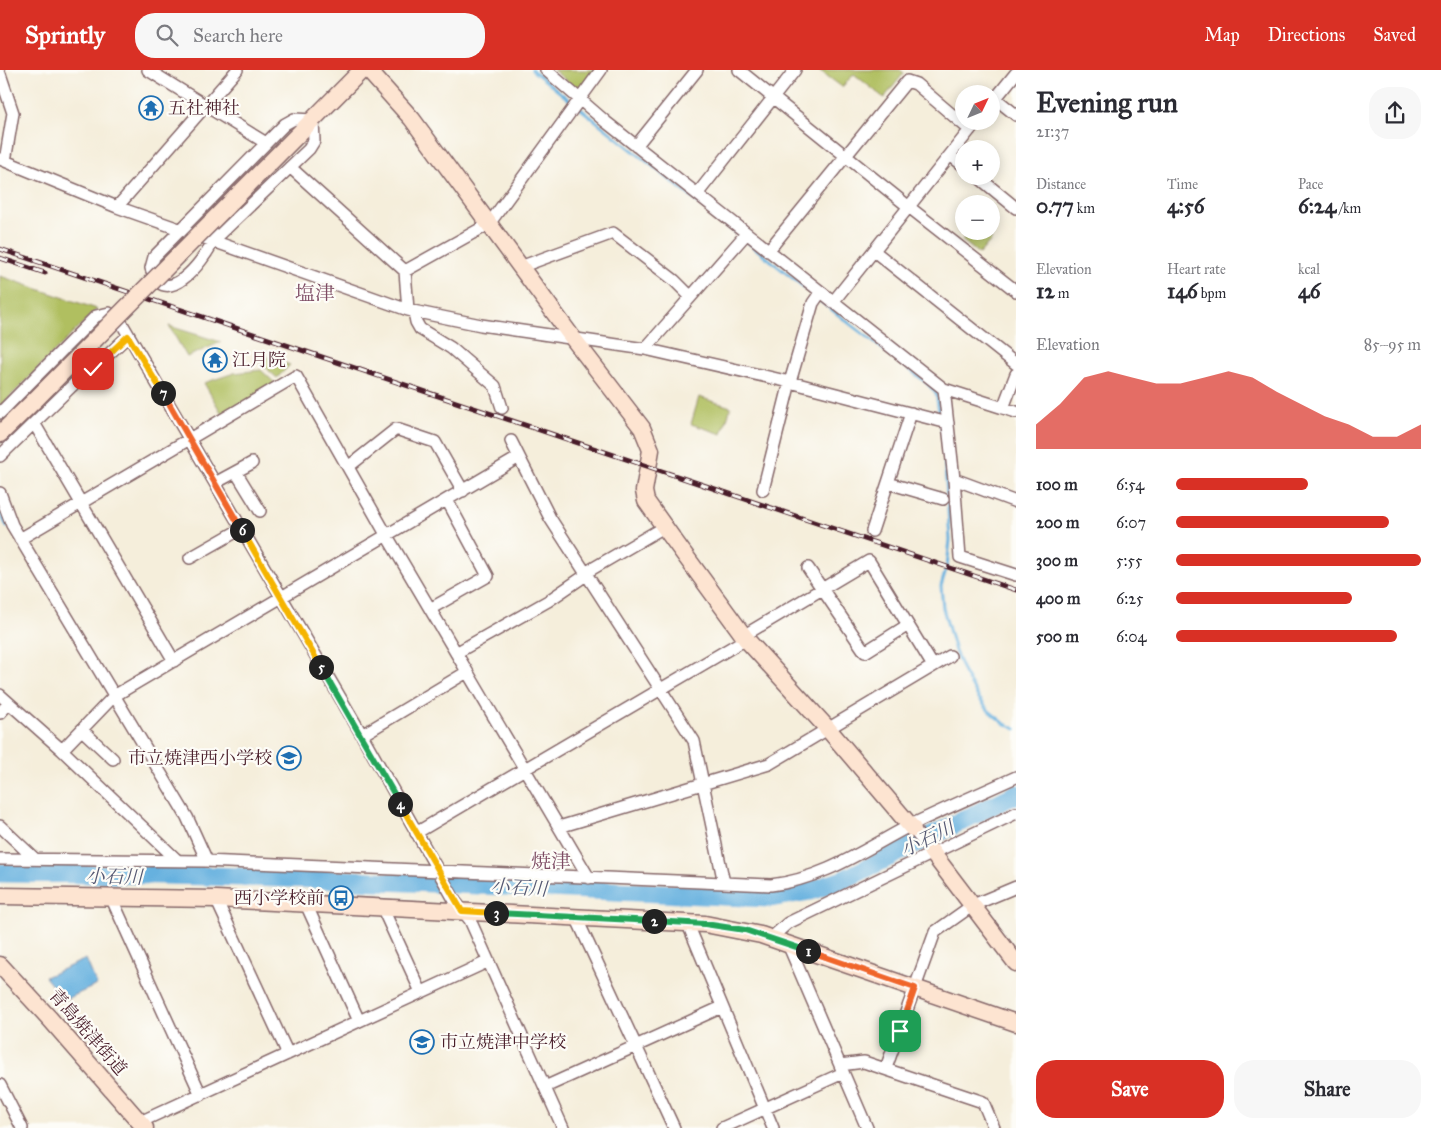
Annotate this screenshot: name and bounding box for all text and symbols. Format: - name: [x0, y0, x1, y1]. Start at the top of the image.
- search box: [135, 13, 485, 58]
- text: Sprintly: [25, 20, 105, 50]
- icon: search: [153, 21, 181, 49]
- text: Search here: [193, 24, 283, 47]
- text: Map: [1204, 24, 1240, 46]
- text: Directions: [1268, 24, 1345, 46]
- text: Saved: [1373, 24, 1416, 46]
- north arrow: [955, 85, 1000, 130]
- map controls: [955, 85, 1000, 240]
- text: Evening run: [1036, 85, 1178, 120]
- button: share: [1369, 87, 1421, 139]
- temple icon: 五社神社: [138, 95, 164, 121]
- place label: 五社神社: [168, 97, 240, 119]
- text: 21:37: [1036, 122, 1069, 141]
- button: +: [955, 140, 1000, 185]
- text: Distance: [1036, 176, 1086, 193]
- text: Time: [1167, 176, 1198, 193]
- text: Pace: [1298, 176, 1323, 193]
- text: 0.77: [1036, 193, 1074, 219]
- text: 4:56: [1167, 193, 1205, 219]
- text: 6:24: [1298, 193, 1336, 219]
- button: −: [955, 195, 1000, 240]
- text: km: [1074, 200, 1095, 217]
- text: /km: [1336, 200, 1361, 217]
- text: Elevation: [1036, 261, 1092, 278]
- text: Heart rate: [1167, 261, 1226, 278]
- text: kcal: [1298, 261, 1320, 278]
- text: 12: [1036, 278, 1055, 304]
- text: 146: [1167, 278, 1198, 304]
- text: 46: [1298, 278, 1320, 304]
- district label: 塩津: [295, 281, 335, 305]
- text: m: [1055, 285, 1069, 302]
- text: bpm: [1198, 285, 1226, 302]
- text: Elevation: [1036, 335, 1100, 354]
- text: 85–95 m: [1364, 335, 1421, 354]
- temple icon: 江月院: [202, 347, 228, 373]
- pin: [72, 348, 114, 390]
- place label: 江月院: [232, 349, 286, 371]
- icon: check: [79, 355, 107, 383]
- pin: 7: [150, 380, 176, 406]
- text: 7: [160, 385, 167, 402]
- text: 100 m: [1036, 475, 1078, 494]
- text: 6:54: [1116, 475, 1144, 494]
- text: 200 m: [1036, 513, 1079, 532]
- text: 6:07: [1116, 513, 1146, 532]
- pin: 6: [230, 518, 254, 542]
- text: 6: [239, 522, 246, 539]
- text: 300 m: [1036, 551, 1078, 570]
- text: 5:55: [1116, 551, 1142, 570]
- text: 400 m: [1036, 589, 1080, 608]
- text: 6:25: [1116, 589, 1143, 608]
- text: 500 m: [1036, 627, 1079, 646]
- text: 6:04: [1116, 627, 1146, 646]
- pin: 5: [308, 654, 334, 680]
- text: 5: [318, 659, 325, 676]
- school or university icon: 市立焼津西小学校: [276, 745, 302, 771]
- place label: 市立焼津西小学校: [128, 747, 272, 769]
- pin: 4: [388, 792, 412, 816]
- text: 4: [397, 796, 404, 813]
- water label: 小石川: [897, 815, 960, 861]
- district label: 焼津: [531, 849, 571, 873]
- water label: 小石川: [85, 865, 145, 889]
- water label: 小石川: [490, 875, 550, 901]
- bus stop icon: 西小学校前: [328, 885, 354, 911]
- place label: 西小学校前: [234, 887, 324, 909]
- pin: 3: [484, 900, 508, 926]
- text: 3: [494, 905, 499, 922]
- pin: 2: [642, 908, 666, 934]
- text: 2: [651, 913, 658, 930]
- pin: 1: [796, 938, 820, 964]
- text: 1: [806, 943, 811, 960]
- street label: 青島焼津街道: [44, 984, 132, 1080]
- pin: [879, 1010, 921, 1052]
- icon: arrive: [886, 1017, 914, 1045]
- school or university icon: 市立焼津中学校: [409, 1029, 435, 1055]
- place label: 市立焼津中学校: [440, 1031, 566, 1053]
- button: Save: [1036, 1060, 1224, 1118]
- button: Share: [1234, 1060, 1421, 1118]

